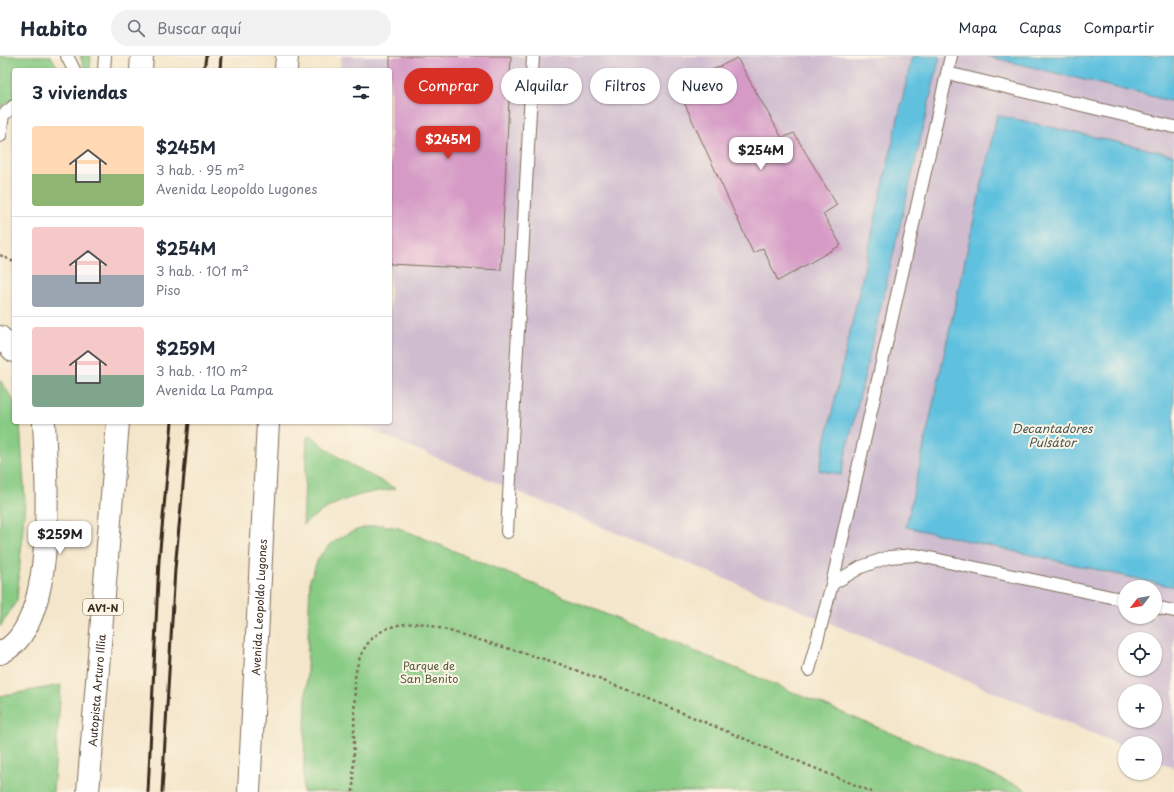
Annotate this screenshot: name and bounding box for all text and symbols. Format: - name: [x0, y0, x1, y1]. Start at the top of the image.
- search box: [111, 10, 391, 46]
- text: Habito: [20, 14, 87, 42]
- text: Buscar aquí: [157, 16, 241, 39]
- icon: search: [125, 17, 147, 39]
- text: Mapa: [959, 17, 997, 38]
- text: Capas: [1019, 17, 1061, 38]
- text: Compartir: [1083, 17, 1154, 38]
- chip: Comprar: [404, 68, 493, 104]
- chip: Alquilar: [501, 68, 582, 104]
- chip: Filtros: [590, 68, 660, 104]
- chip: Nuevo: [668, 68, 737, 104]
- text: 3 viviendas: [32, 79, 127, 105]
- icon: filters: [350, 81, 372, 103]
- pin: $245M: [420, 126, 476, 160]
- text: $245M: [425, 129, 471, 148]
- text: $245M: [156, 134, 216, 160]
- pin: $254M: [733, 137, 789, 171]
- text: $254M: [738, 140, 784, 159]
- icon: home: [64, 142, 112, 190]
- text: 3 hab. · 95 m²: [156, 160, 245, 179]
- text: Avenida Leopoldo Lugones: [156, 179, 317, 198]
- text: $254M: [156, 235, 216, 261]
- icon: home: [64, 243, 112, 291]
- text: 3 hab. · 101 m²: [156, 261, 249, 280]
- text: Piso: [156, 280, 181, 299]
- text: $259M: [156, 335, 215, 361]
- icon: home: [64, 343, 112, 391]
- text: 3 hab. · 110 m²: [156, 361, 248, 380]
- text: Avenida La Pampa: [156, 380, 273, 399]
- water label: Decantadores Pulsátor: [1011, 419, 1094, 451]
- pin: $259M: [32, 521, 88, 555]
- text: $259M: [37, 524, 83, 543]
- street label: Avenida Leopoldo Lugones: [246, 539, 270, 676]
- north arrow: [1118, 580, 1162, 624]
- map controls: [1118, 580, 1162, 780]
- road number: AV1-N: [83, 599, 123, 615]
- button: locate: [1118, 632, 1162, 676]
- street label: Autopista Arturo Illia: [83, 633, 109, 747]
- park label: Parque de San Benito: [400, 657, 458, 687]
- button: +: [1118, 684, 1162, 728]
- button: −: [1118, 736, 1162, 780]

